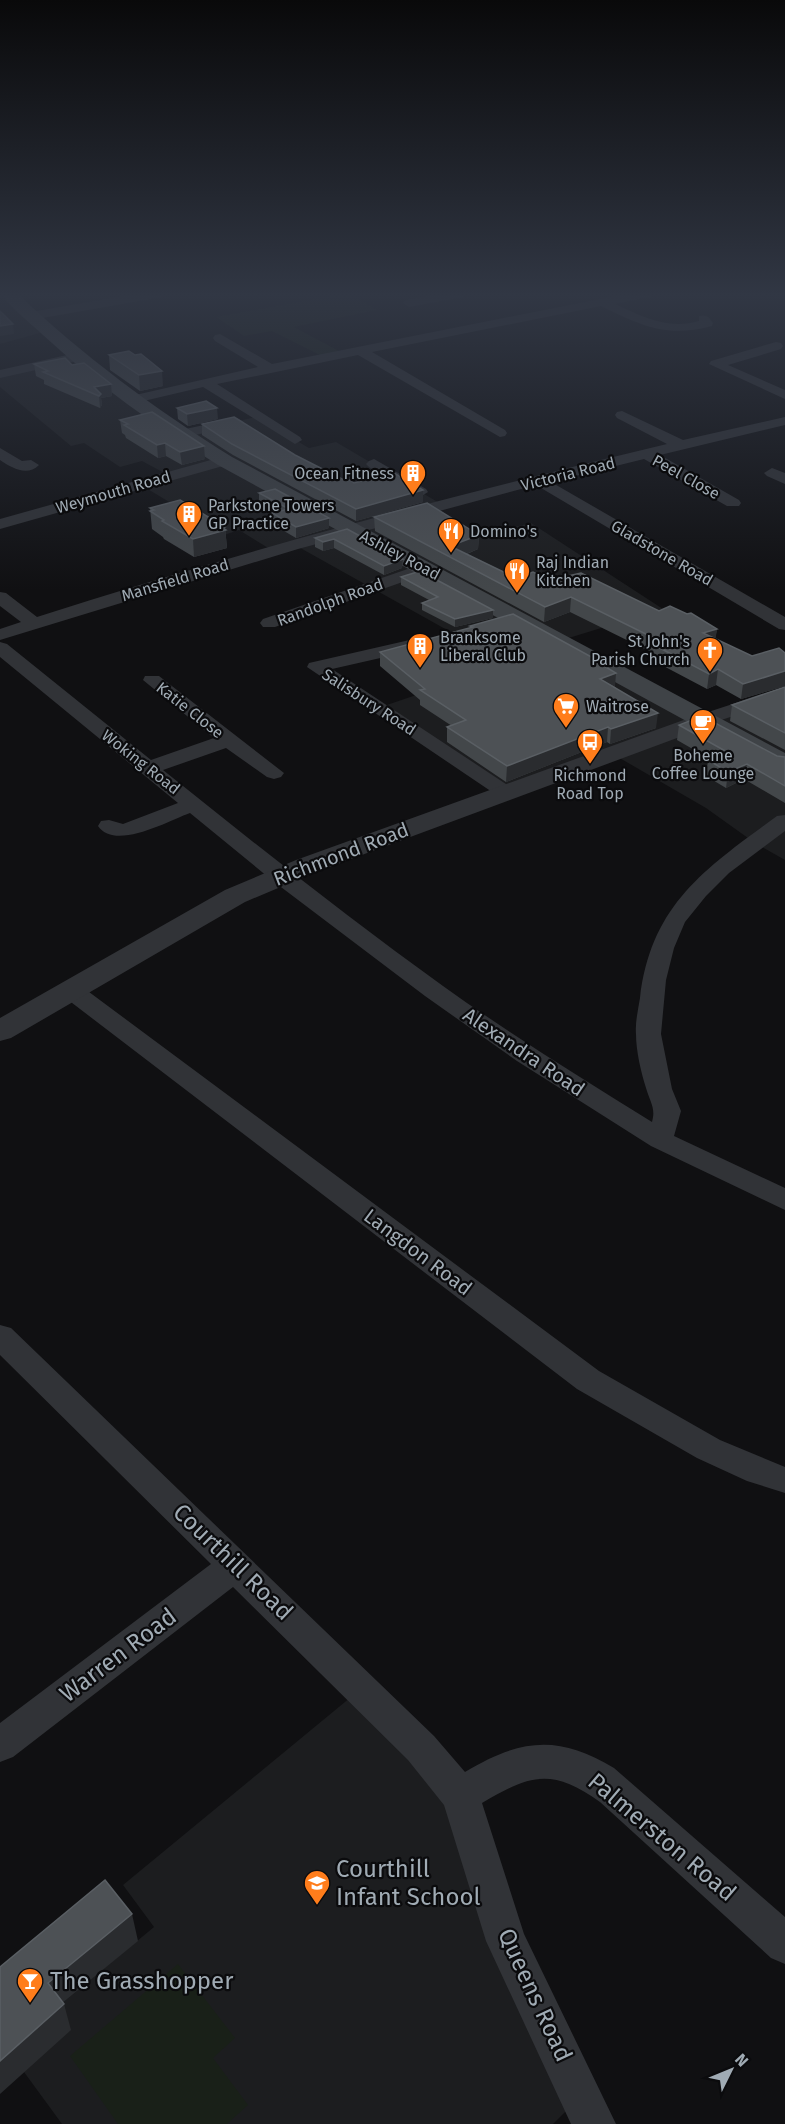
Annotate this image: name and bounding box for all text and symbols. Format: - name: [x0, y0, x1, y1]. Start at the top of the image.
- street label: Peel Close: [649, 451, 723, 503]
- street label: Victoria Road: [519, 453, 617, 495]
- building icon: Ocean Fitness: [398, 458, 428, 496]
- place label: Ocean Fitness: [294, 464, 394, 483]
- street label: Weymouth Road: [54, 467, 172, 517]
- place label: Parkstone Towers GP Practice: [208, 496, 334, 533]
- building icon: Parkstone Towers GP Practice: [174, 499, 204, 537]
- restaurant icon: Domino's: [436, 516, 466, 554]
- street label: Gladstone Road: [608, 516, 716, 590]
- place label: Domino's: [470, 522, 537, 541]
- street label: Ashley Road: [357, 526, 443, 584]
- place label: Raj Indian Kitchen: [536, 553, 609, 590]
- street label: Mansfield Road: [119, 555, 231, 605]
- restaurant icon: Raj Indian Kitchen: [502, 556, 532, 594]
- street label: Randolph Road: [274, 574, 386, 630]
- place label: Branksome Liberal Club: [440, 628, 526, 665]
- building icon: Branksome Liberal Club: [405, 631, 435, 669]
- place label: St John's Parish Church: [591, 632, 690, 669]
- church icon: St John's Parish Church: [695, 635, 725, 673]
- street label: Salisbury Road: [319, 665, 419, 739]
- street label: Katie Close: [153, 678, 227, 742]
- supermarket icon: Waitrose: [551, 691, 581, 729]
- place label: Waitrose: [586, 697, 649, 716]
- cafe icon: Boheme Coffee Lounge: [688, 707, 718, 745]
- street label: Woking Road: [98, 726, 184, 798]
- bus stop icon: Richmond Road Top: [575, 727, 605, 765]
- place label: Boheme Coffee Lounge: [652, 746, 754, 783]
- place label: Richmond Road Top: [553, 766, 627, 803]
- street label: Richmond Road: [270, 817, 412, 891]
- street label: Alexandra Road: [459, 1003, 589, 1101]
- street label: Langdon Road: [359, 1204, 477, 1300]
- street label: Courthill Road: [167, 1498, 299, 1626]
- street label: Warren Road: [54, 1602, 182, 1708]
- street label: Palmerston Road: [582, 1767, 742, 1907]
- place label: Courthill Infant School: [336, 1855, 480, 1911]
- school or university icon: Courthill Infant School: [302, 1868, 332, 1906]
- street label: Queens Road: [492, 1924, 578, 2066]
- bar icon: The Grasshopper: [15, 1966, 45, 2004]
- place label: The Grasshopper: [50, 1967, 234, 1995]
- north arrow: [701, 2040, 761, 2100]
- text: N: [731, 2050, 752, 2070]

